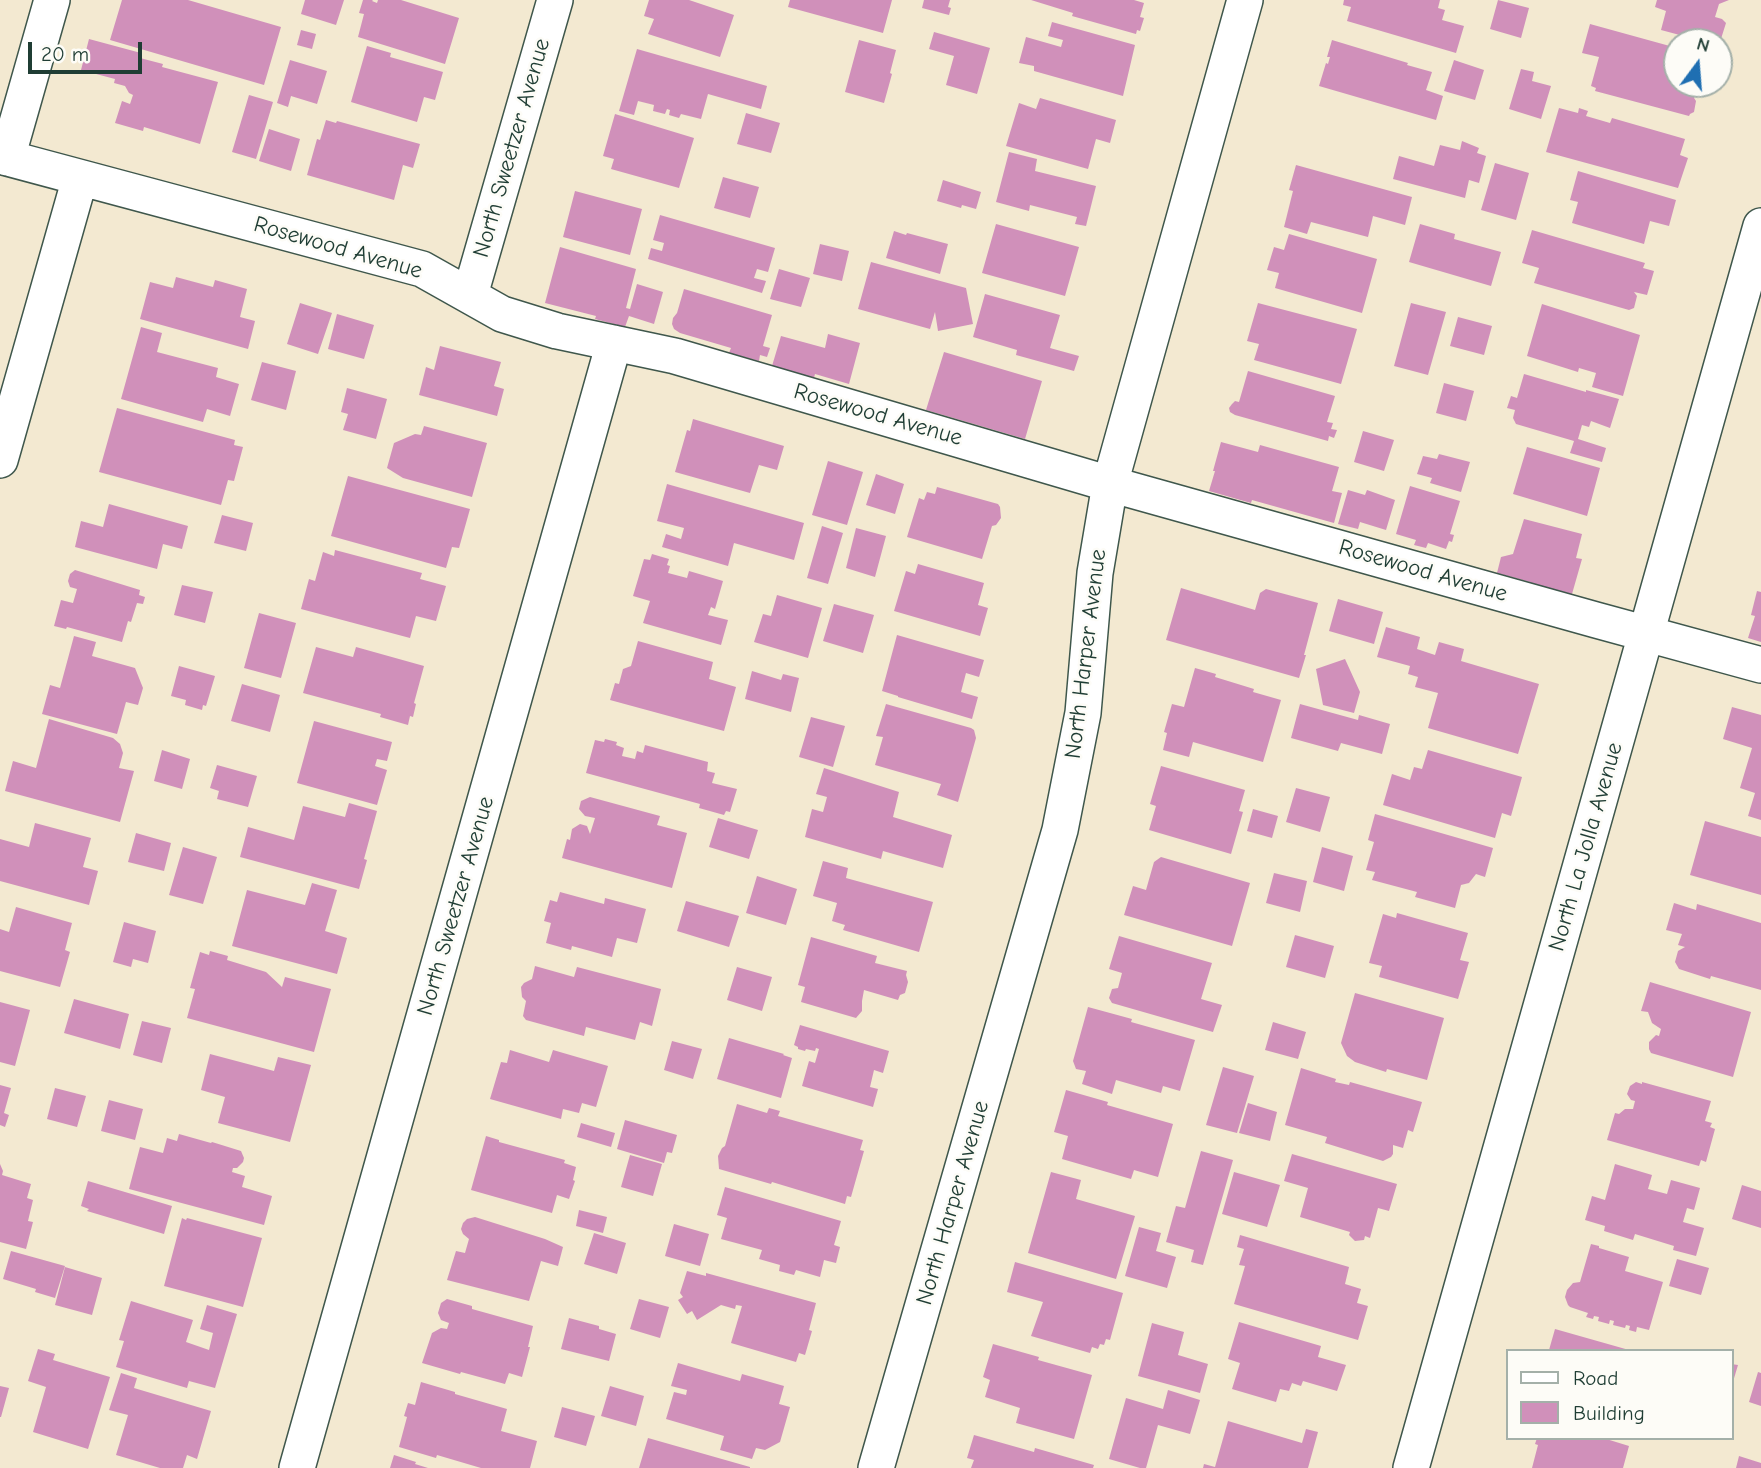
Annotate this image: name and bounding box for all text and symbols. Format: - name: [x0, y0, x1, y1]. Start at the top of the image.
- scale bar: [32, 28, 145, 72]
- north arrow: [1663, 28, 1733, 98]
- text: N: [1694, 32, 1712, 57]
- street label: North Sweetzer Avenue: [468, 35, 556, 261]
- text: 20 m: [41, 42, 89, 66]
- street label: Rosewood Avenue: [251, 211, 425, 285]
- street label: Rosewood Avenue: [791, 378, 965, 452]
- street label: Rosewood Avenue: [1336, 534, 1510, 608]
- street label: North Harper Avenue: [1059, 547, 1113, 761]
- street label: North La Jolla Avenue: [1543, 739, 1629, 955]
- street label: North Sweetzer Avenue: [412, 793, 500, 1019]
- street label: North Harper Avenue: [911, 1098, 995, 1308]
- legend: [1506, 1349, 1733, 1440]
- text: Road: [1573, 1366, 1618, 1390]
- text: Building: [1573, 1401, 1645, 1425]

